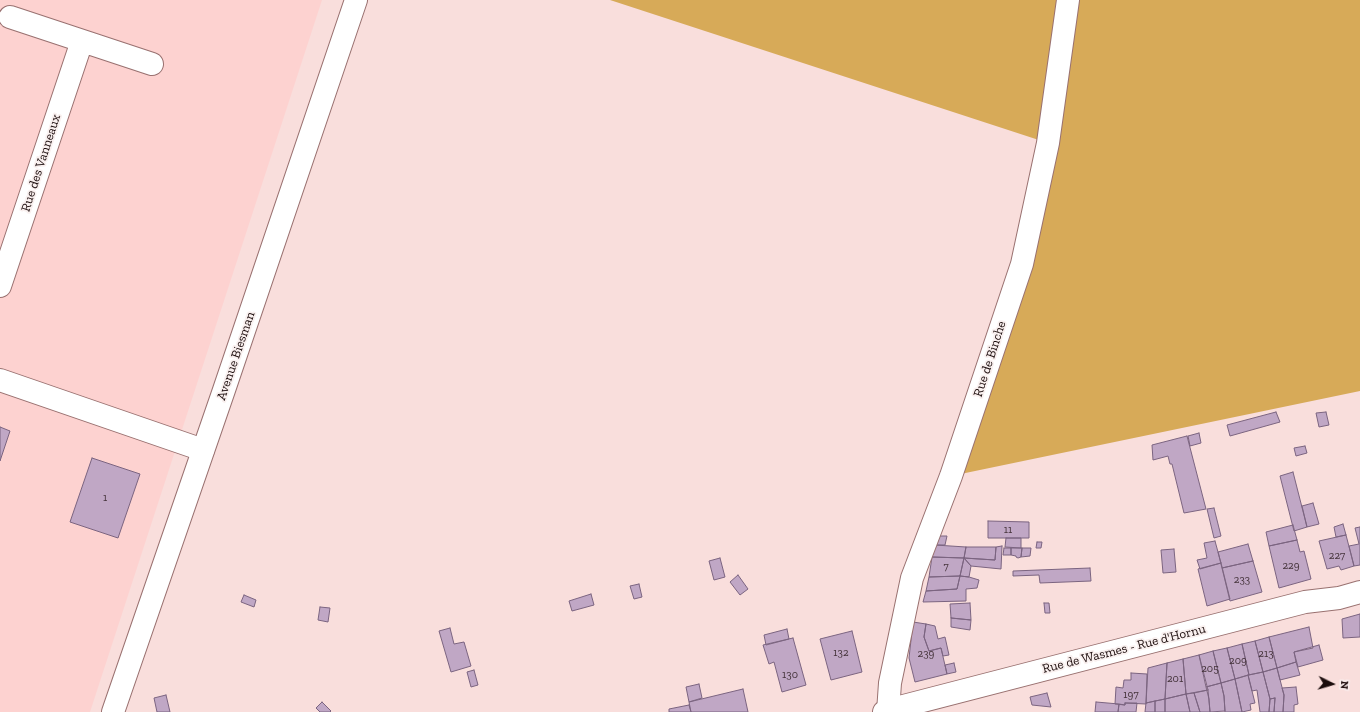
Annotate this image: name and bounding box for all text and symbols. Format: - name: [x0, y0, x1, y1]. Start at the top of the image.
- street label: Rue des Vanneaux: [18, 112, 64, 214]
- street label: Avenue Biesman: [214, 310, 258, 402]
- street label: Rue de Binche: [970, 319, 1010, 399]
- house number: 1: [103, 491, 107, 505]
- house number: 11: [1004, 523, 1012, 537]
- house number: 227: [1329, 549, 1345, 563]
- house number: 229: [1282, 559, 1300, 573]
- house number: 7: [943, 560, 949, 574]
- house number: 233: [1234, 573, 1250, 587]
- street label: Rue de Wasmes - Rue d'Hornu: [1041, 621, 1207, 677]
- house number: 132: [833, 646, 849, 660]
- house number: 239: [918, 647, 934, 661]
- house number: 213: [1258, 647, 1274, 661]
- house number: 209: [1229, 654, 1247, 668]
- house number: 205: [1201, 662, 1219, 676]
- north arrow: [1312, 664, 1352, 704]
- house number: 130: [782, 668, 798, 682]
- house number: 201: [1167, 672, 1183, 686]
- text: N: [1338, 680, 1351, 690]
- house number: 197: [1123, 688, 1139, 702]

